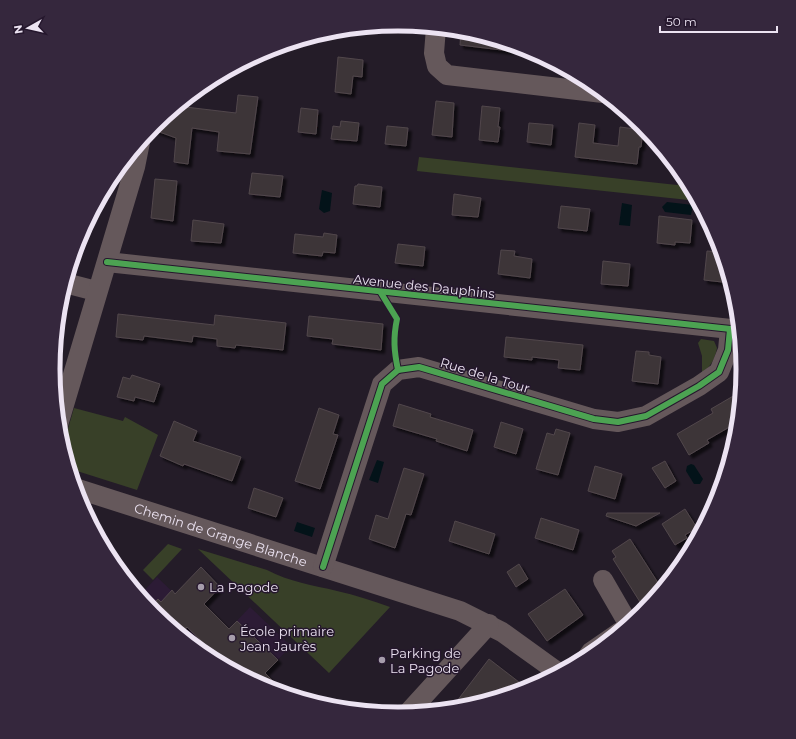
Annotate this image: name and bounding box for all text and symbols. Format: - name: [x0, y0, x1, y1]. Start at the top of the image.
- north arrow: [8, 8, 48, 48]
- scale bar: [660, 8, 777, 34]
- text: 50 m: [666, 14, 697, 29]
- text: N: [11, 24, 26, 35]
- street label: Avenue des Dauphins: [352, 271, 496, 301]
- street label: Rue de la Tour: [438, 354, 532, 396]
- street label: Chemin de Grange Blanche: [132, 499, 309, 570]
- place label: La Pagode: [209, 579, 278, 595]
- marker: La Pagode: [196, 582, 206, 592]
- place label: École primaire Jean Jaurès: [239, 623, 334, 654]
- marker: École primaire Jean Jaurès: [227, 633, 237, 643]
- place label: Parking de La Pagode: [390, 645, 461, 676]
- marker: Parking de La Pagode: [377, 655, 387, 665]

